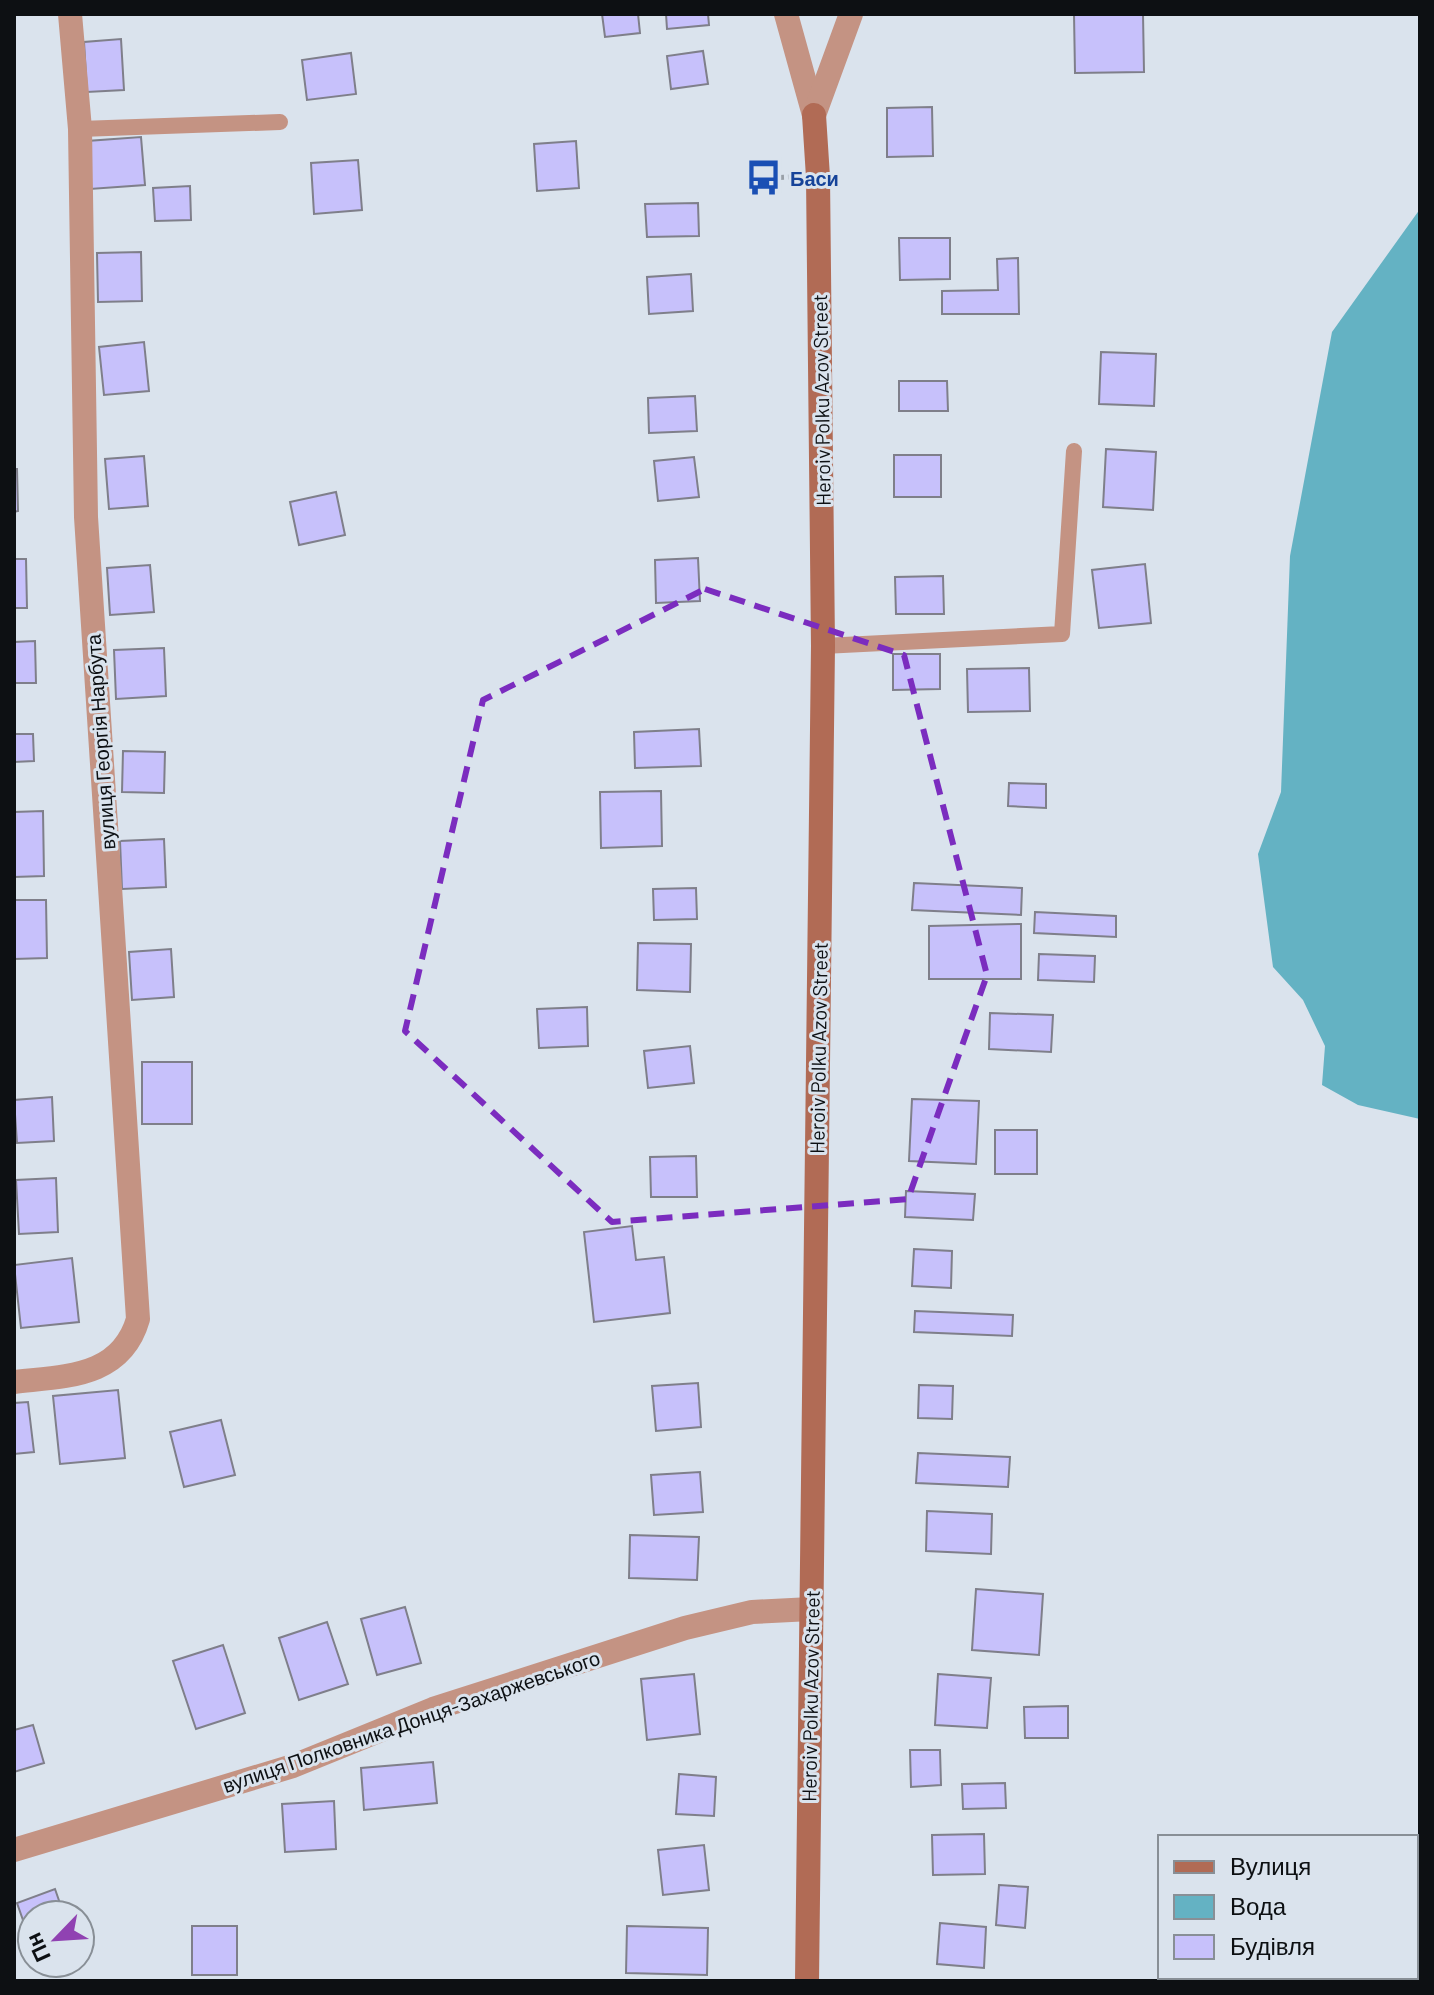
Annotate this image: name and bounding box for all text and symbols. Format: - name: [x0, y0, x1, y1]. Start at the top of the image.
- bus stop icon: Баси: [745, 159, 783, 197]
- place label: Баси: [790, 166, 839, 190]
- street label: Heroiv Polku Azov Street: [807, 294, 835, 506]
- street label: вулиця Георгія Нарбута: [80, 633, 120, 851]
- street label: Heroiv Polku Azov Street: [804, 942, 832, 1154]
- street label: Heroiv Polku Azov Street: [796, 1590, 824, 1802]
- street label: вулиця Полковника Донця-Захаржевського: [219, 1645, 603, 1797]
- legend: [1158, 1835, 1418, 1979]
- text: Вулиця: [1230, 1851, 1311, 1880]
- text: Вода: [1230, 1891, 1287, 1920]
- north arrow: [16, 1899, 96, 1979]
- text: Пн: [19, 1929, 55, 1967]
- text: Будівля: [1230, 1931, 1315, 1960]

